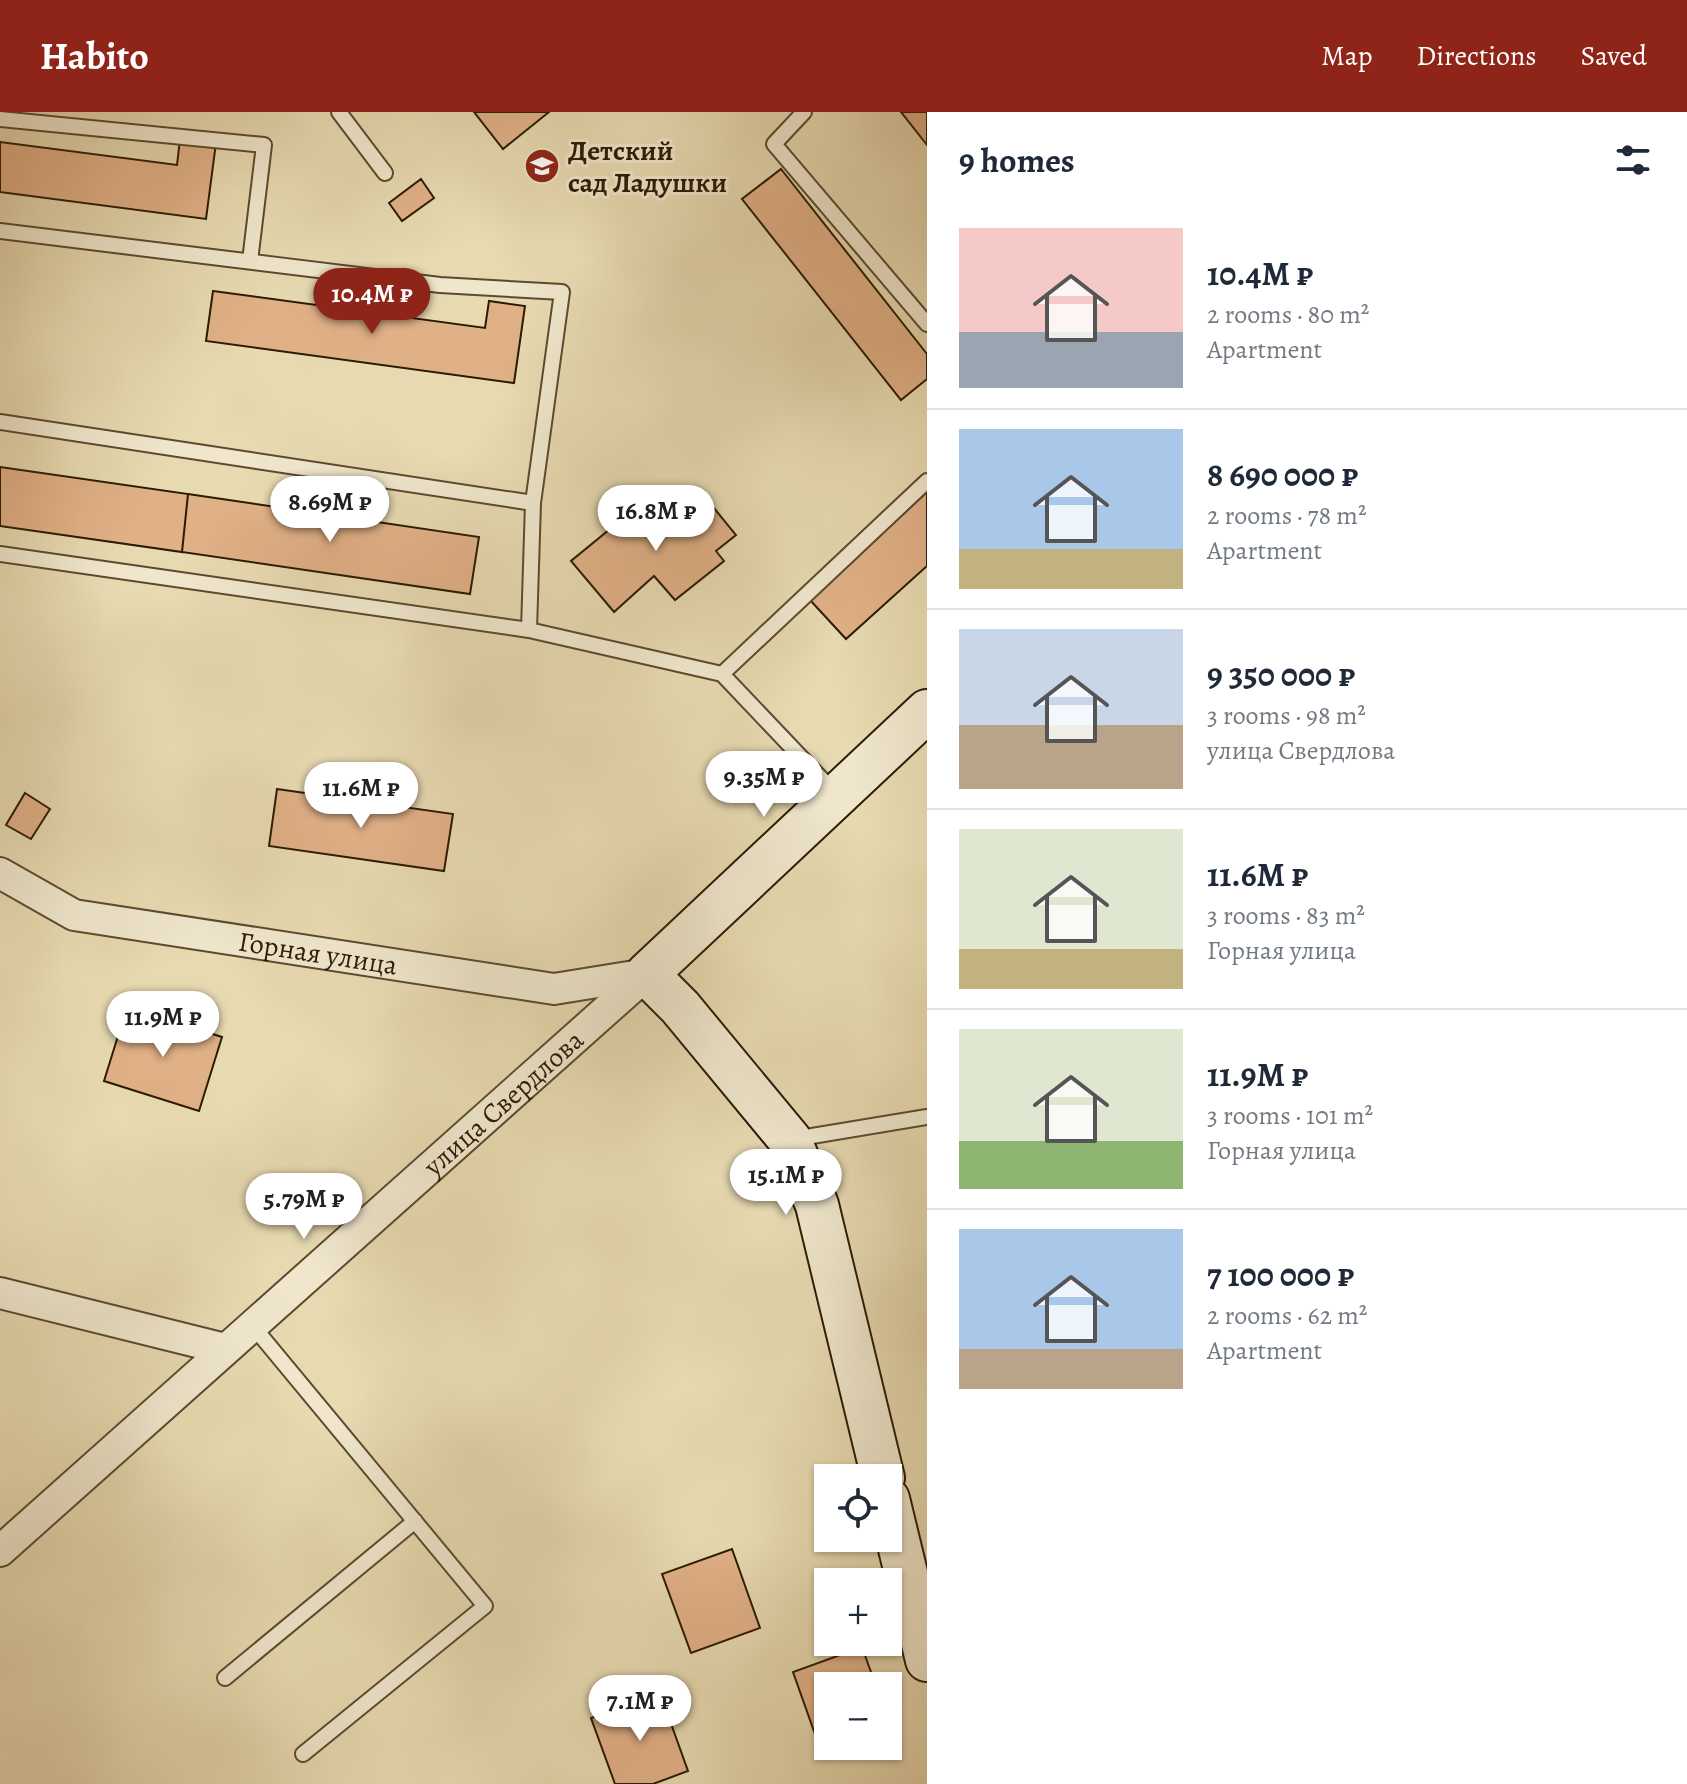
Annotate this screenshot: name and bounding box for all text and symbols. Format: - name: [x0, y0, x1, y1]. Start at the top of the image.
- text: Habito: [40, 30, 149, 82]
- text: Map: [1321, 37, 1372, 75]
- text: Directions: [1416, 37, 1537, 75]
- text: Saved: [1581, 37, 1647, 75]
- place label: Детский сад Ладушки: [568, 132, 727, 202]
- text: 9 homes: [959, 137, 1075, 184]
- icon: filters: [1611, 138, 1655, 182]
- school or university icon: Детский сад Ладушки: [523, 147, 561, 185]
- text: 10.4M ₽: [1207, 250, 1313, 297]
- icon: home: [1023, 260, 1119, 356]
- pin: 10.4M ₽: [298, 268, 446, 336]
- text: 10.4M ₽: [331, 276, 413, 311]
- text: 2 rooms · 80 m²: [1207, 297, 1369, 332]
- text: Apartment: [1207, 332, 1322, 367]
- text: 8 690 000 ₽: [1207, 451, 1358, 498]
- icon: home: [1023, 461, 1119, 557]
- pin: 8.69M ₽: [256, 476, 404, 544]
- text: 8.69M ₽: [288, 484, 372, 519]
- pin: 16.8M ₽: [582, 485, 730, 553]
- text: 16.8M ₽: [616, 493, 696, 528]
- text: 2 rooms · 78 m²: [1207, 498, 1366, 533]
- text: Apartment: [1207, 533, 1322, 568]
- text: 9 350 000 ₽: [1207, 651, 1355, 698]
- icon: home: [1023, 661, 1119, 757]
- text: 3 rooms · 98 m²: [1207, 698, 1366, 733]
- text: улица Свердлова: [1207, 733, 1395, 768]
- pin: 9.35M ₽: [690, 751, 838, 819]
- text: 9.35M ₽: [723, 759, 805, 794]
- pin: 11.6M ₽: [287, 762, 435, 830]
- text: 11.6M ₽: [322, 770, 400, 805]
- text: 11.6M ₽: [1207, 851, 1308, 898]
- icon: home: [1023, 861, 1119, 957]
- text: 3 rooms · 83 m²: [1207, 898, 1365, 933]
- street label: Горная улица: [236, 923, 400, 985]
- text: Горная улица: [1207, 933, 1356, 968]
- pin: 11.9M ₽: [89, 991, 237, 1059]
- text: 11.9M ₽: [124, 999, 202, 1034]
- street label: улица Свердлова: [415, 1021, 592, 1186]
- text: 11.9M ₽: [1207, 1051, 1308, 1098]
- icon: home: [1023, 1061, 1119, 1157]
- text: 3 rooms · 101 m²: [1207, 1098, 1373, 1133]
- text: Горная улица: [1207, 1133, 1356, 1168]
- pin: 15.1M ₽: [712, 1149, 860, 1217]
- text: 15.1M ₽: [748, 1157, 824, 1192]
- pin: 5.79M ₽: [230, 1173, 378, 1241]
- text: 5.79M ₽: [264, 1181, 345, 1216]
- text: 7 100 000 ₽: [1207, 1251, 1354, 1298]
- icon: home: [1023, 1261, 1119, 1357]
- text: 2 rooms · 62 m²: [1207, 1298, 1367, 1333]
- text: Apartment: [1207, 1333, 1322, 1368]
- map controls: [814, 1464, 902, 1760]
- button: locate: [814, 1464, 902, 1552]
- button: +: [814, 1568, 902, 1656]
- button: −: [814, 1672, 902, 1760]
- pin: 7.1M ₽: [575, 1675, 705, 1743]
- text: 7.1M ₽: [606, 1683, 674, 1718]

